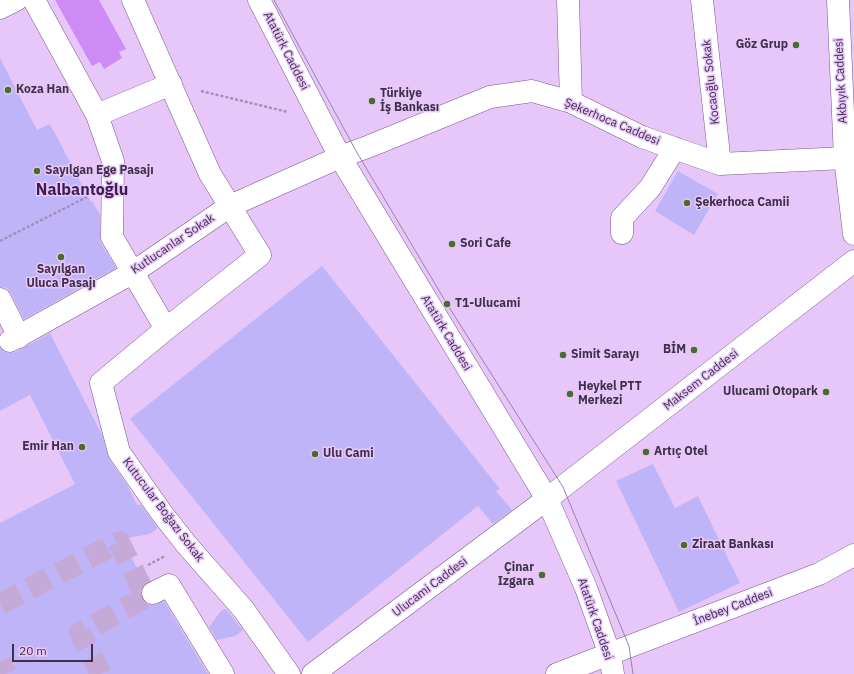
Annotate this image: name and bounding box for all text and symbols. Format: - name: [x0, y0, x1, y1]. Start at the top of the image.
- street label: Atatürk Caddesi: [260, 9, 312, 93]
- place label: Göz Grup: [736, 38, 788, 52]
- street label: Akbıyık Caddesi: [832, 38, 850, 124]
- street label: Kocaoğlu Sokak: [699, 39, 723, 125]
- marker: Göz Grup: [791, 40, 801, 50]
- place label: Koza Han: [16, 83, 69, 97]
- marker: Koza Han: [3, 85, 13, 95]
- place label: Türkiye İş Bankası: [380, 87, 439, 115]
- street label: Şekerhoca Caddesi: [562, 95, 662, 149]
- marker: Türkiye İş Bankası: [367, 96, 377, 106]
- place label: Sayılgan Ege Pasajı: [45, 164, 154, 178]
- marker: Sayılgan Ege Pasajı: [32, 166, 42, 176]
- district label: Nalbantoğlu: [36, 180, 128, 200]
- place label: Şekerhoca Camii: [695, 196, 789, 210]
- marker: Şekerhoca Camii: [682, 198, 692, 208]
- street label: Kutlucanlar Sokak: [129, 211, 217, 277]
- place label: Sori Cafe: [460, 237, 511, 251]
- marker: Sori Cafe: [447, 239, 457, 249]
- marker: Sayılgan Uluca Pasajı: [56, 252, 66, 262]
- place label: Sayılgan Uluca Pasajı: [26, 263, 96, 291]
- street label: Atatürk Caddesi: [418, 292, 474, 374]
- place label: T1-Ulucami: [455, 297, 520, 311]
- marker: T1-Ulucami: [442, 299, 452, 309]
- place label: BİM: [663, 343, 686, 357]
- marker: BİM: [689, 345, 699, 355]
- street label: Maksem Caddesi: [661, 346, 741, 414]
- place label: Simit Sarayı: [571, 348, 639, 362]
- marker: Simit Sarayı: [558, 350, 568, 360]
- place label: Heykel PTT Merkezi: [578, 380, 642, 408]
- place label: Ulucami Otopark: [723, 385, 818, 399]
- marker: Ulucami Otopark: [821, 387, 831, 397]
- marker: Heykel PTT Merkezi: [565, 389, 575, 399]
- place label: Emir Han: [22, 440, 74, 454]
- marker: Emir Han: [77, 442, 87, 452]
- place label: Artıç Otel: [654, 445, 708, 459]
- place label: Ulu Cami: [323, 447, 374, 461]
- marker: Artıç Otel: [641, 447, 651, 457]
- marker: Ulu Cami: [310, 449, 320, 459]
- street label: Kutucular Boğazı Sokak: [119, 455, 207, 565]
- place label: Ziraat Bankası: [692, 538, 774, 552]
- marker: Ziraat Bankası: [679, 540, 689, 550]
- street label: Ulucami Caddesi: [390, 554, 470, 620]
- place label: Çinar Izgara: [498, 561, 534, 589]
- marker: Çinar Izgara: [537, 570, 547, 580]
- street label: Atatürk Caddesi: [574, 576, 616, 662]
- street label: İnebey Caddesi: [691, 585, 775, 629]
- scale bar: [14, 636, 95, 662]
- text: 20 m: [19, 643, 47, 658]

